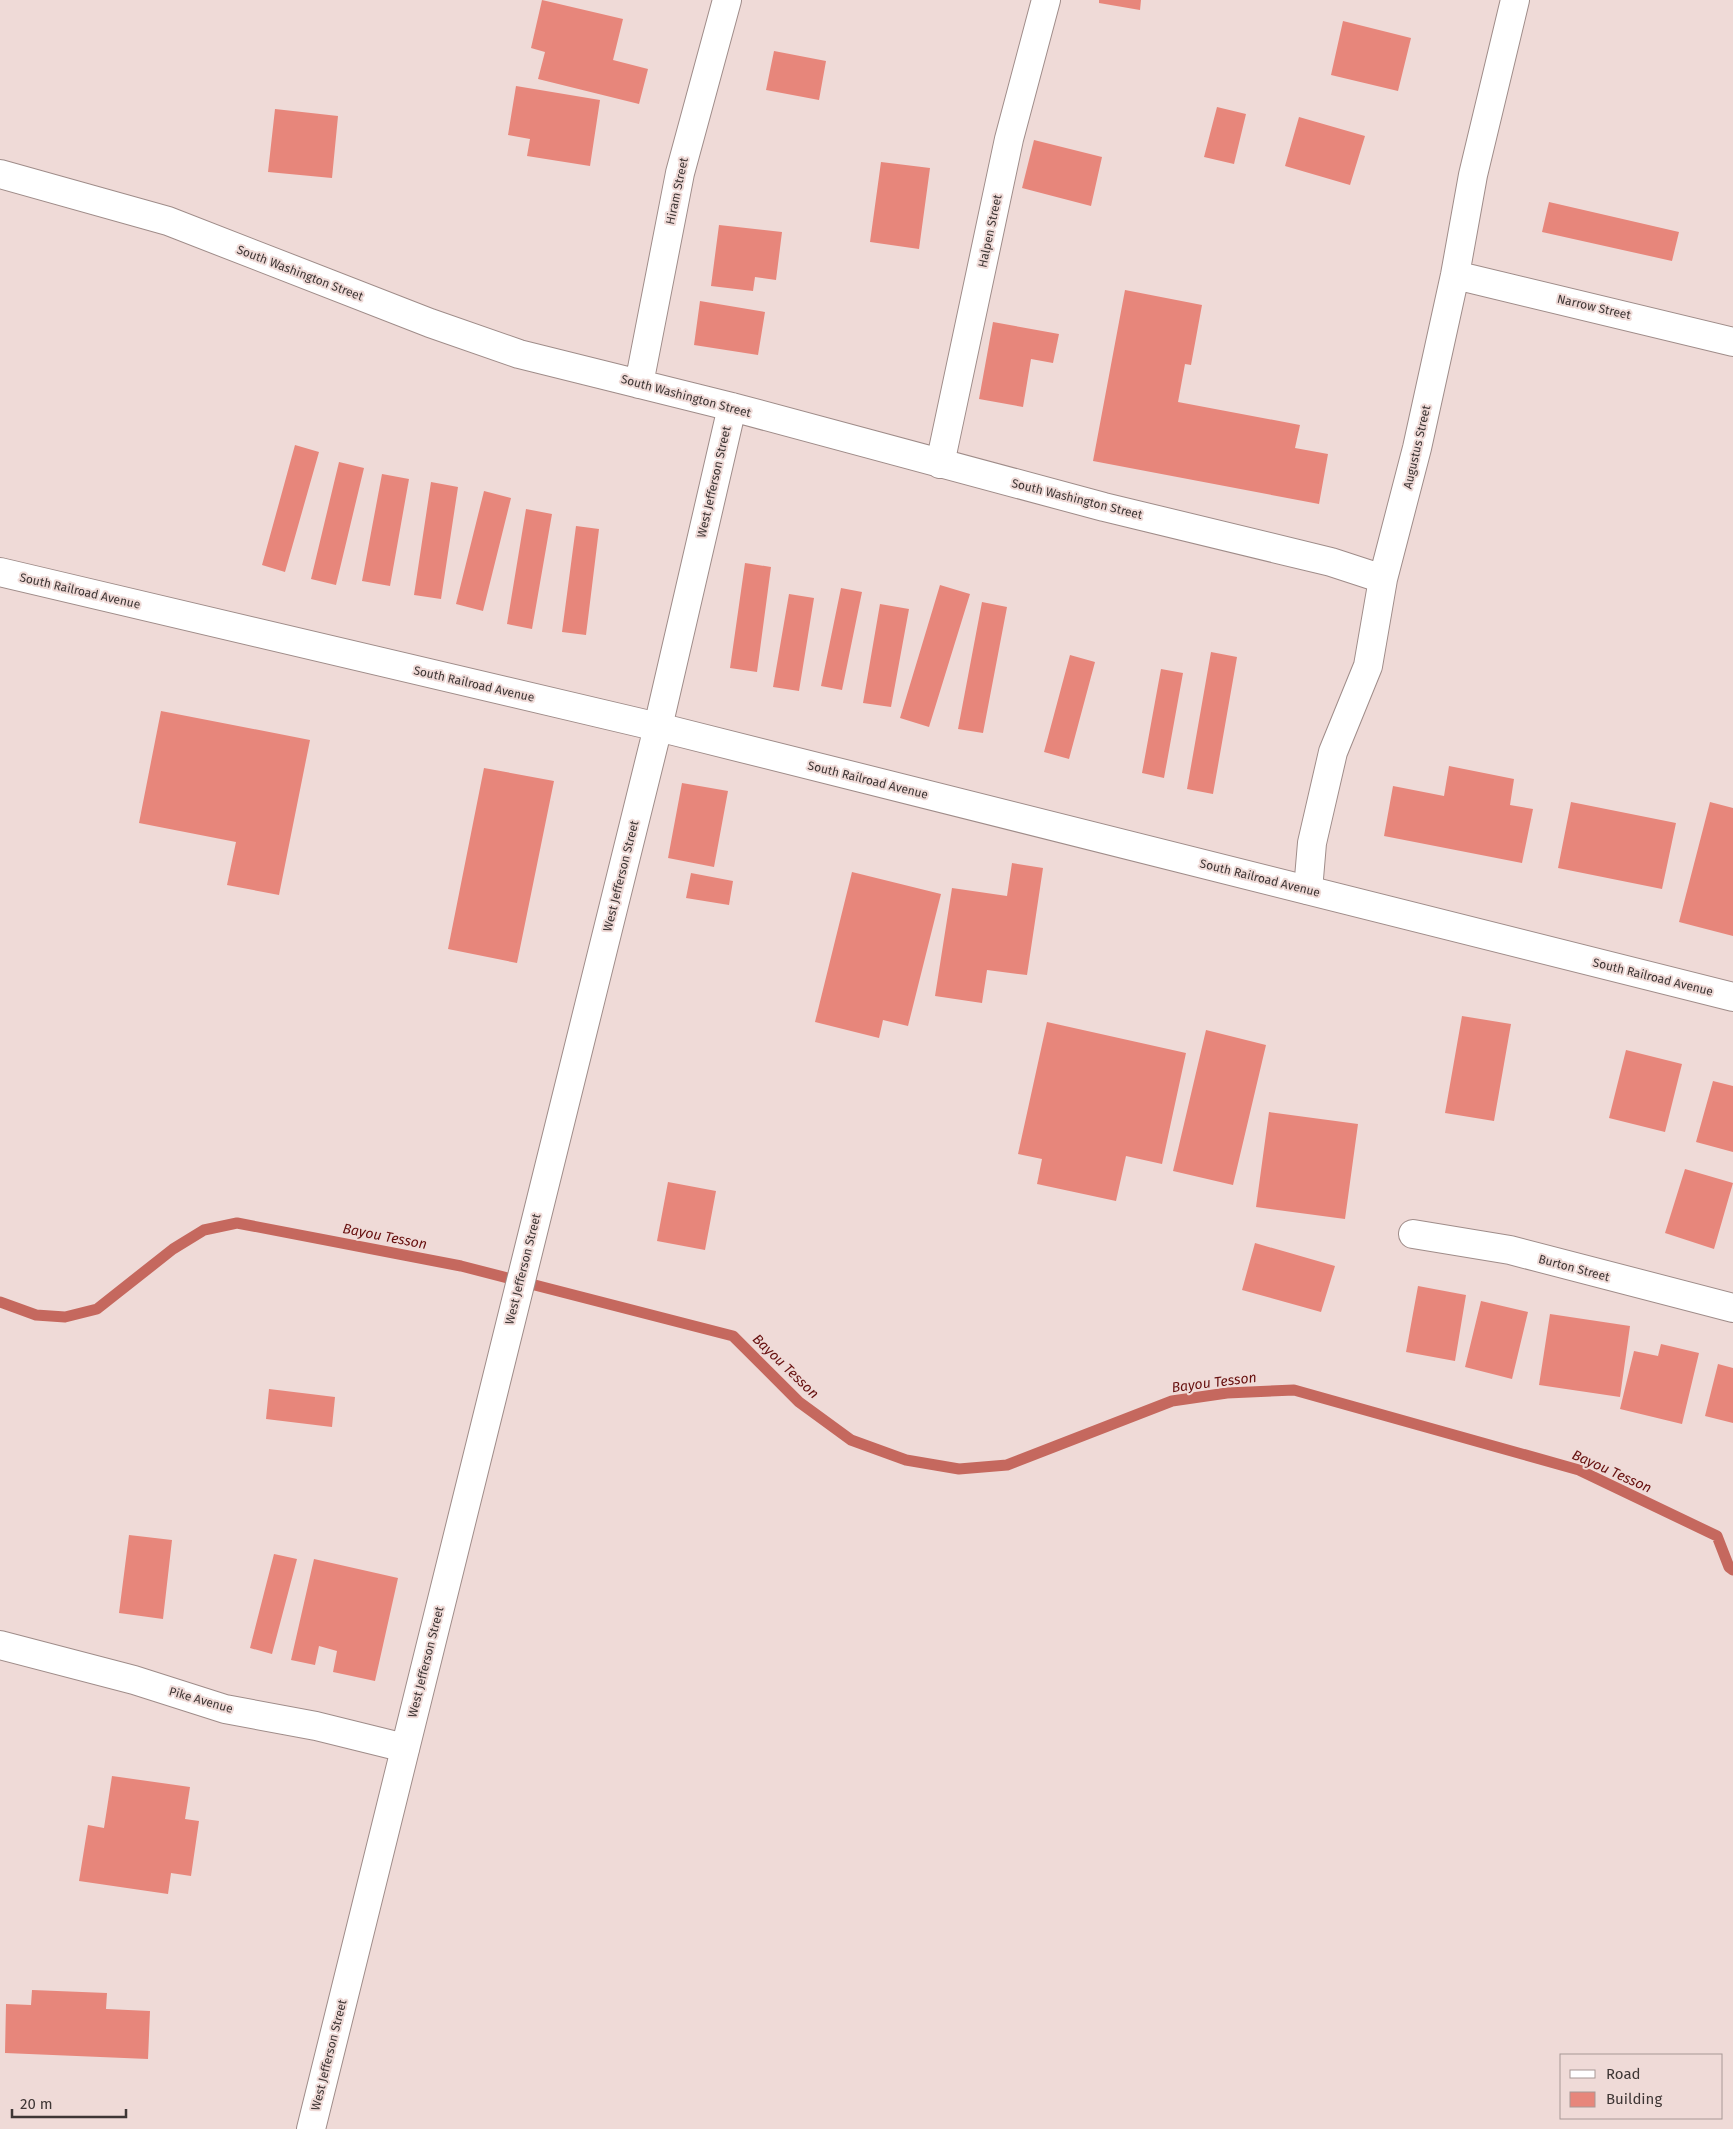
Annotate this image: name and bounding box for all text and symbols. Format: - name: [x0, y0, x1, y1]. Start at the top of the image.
- street label: Hiram Street: [663, 155, 691, 226]
- street label: Halpen Street: [975, 192, 1005, 269]
- street label: South Washington Street: [235, 242, 366, 304]
- street label: Narrow Street: [1556, 292, 1633, 322]
- street label: South Washington Street: [619, 372, 753, 420]
- street label: Augustus Street: [1401, 403, 1434, 490]
- street label: West Jefferson Street: [694, 424, 734, 539]
- street label: South Washington Street: [1010, 476, 1144, 522]
- street label: South Railroad Avenue: [18, 570, 142, 612]
- street label: South Railroad Avenue: [412, 663, 536, 705]
- street label: South Railroad Avenue: [806, 758, 930, 802]
- street label: West Jefferson Street: [600, 818, 642, 933]
- street label: South Railroad Avenue: [1198, 856, 1322, 900]
- street label: South Railroad Avenue: [1591, 955, 1715, 999]
- street label: West Jefferson Street: [502, 1211, 544, 1326]
- water label: Bayou Tesson: [341, 1220, 428, 1253]
- street label: Burton Street: [1537, 1252, 1612, 1284]
- water label: Bayou Tesson: [749, 1331, 822, 1402]
- water label: Bayou Tesson: [1171, 1369, 1258, 1396]
- water label: Bayou Tesson: [1569, 1446, 1654, 1497]
- street label: West Jefferson Street: [405, 1604, 447, 1719]
- street label: Pike Avenue: [167, 1684, 235, 1716]
- street label: West Jefferson Street: [308, 1997, 350, 2112]
- legend: [1560, 2054, 1723, 2119]
- text: Road: [1606, 2065, 1641, 2083]
- scale bar: [12, 2086, 126, 2118]
- text: Building: [1606, 2090, 1662, 2108]
- text: 20 m: [20, 2095, 53, 2113]

